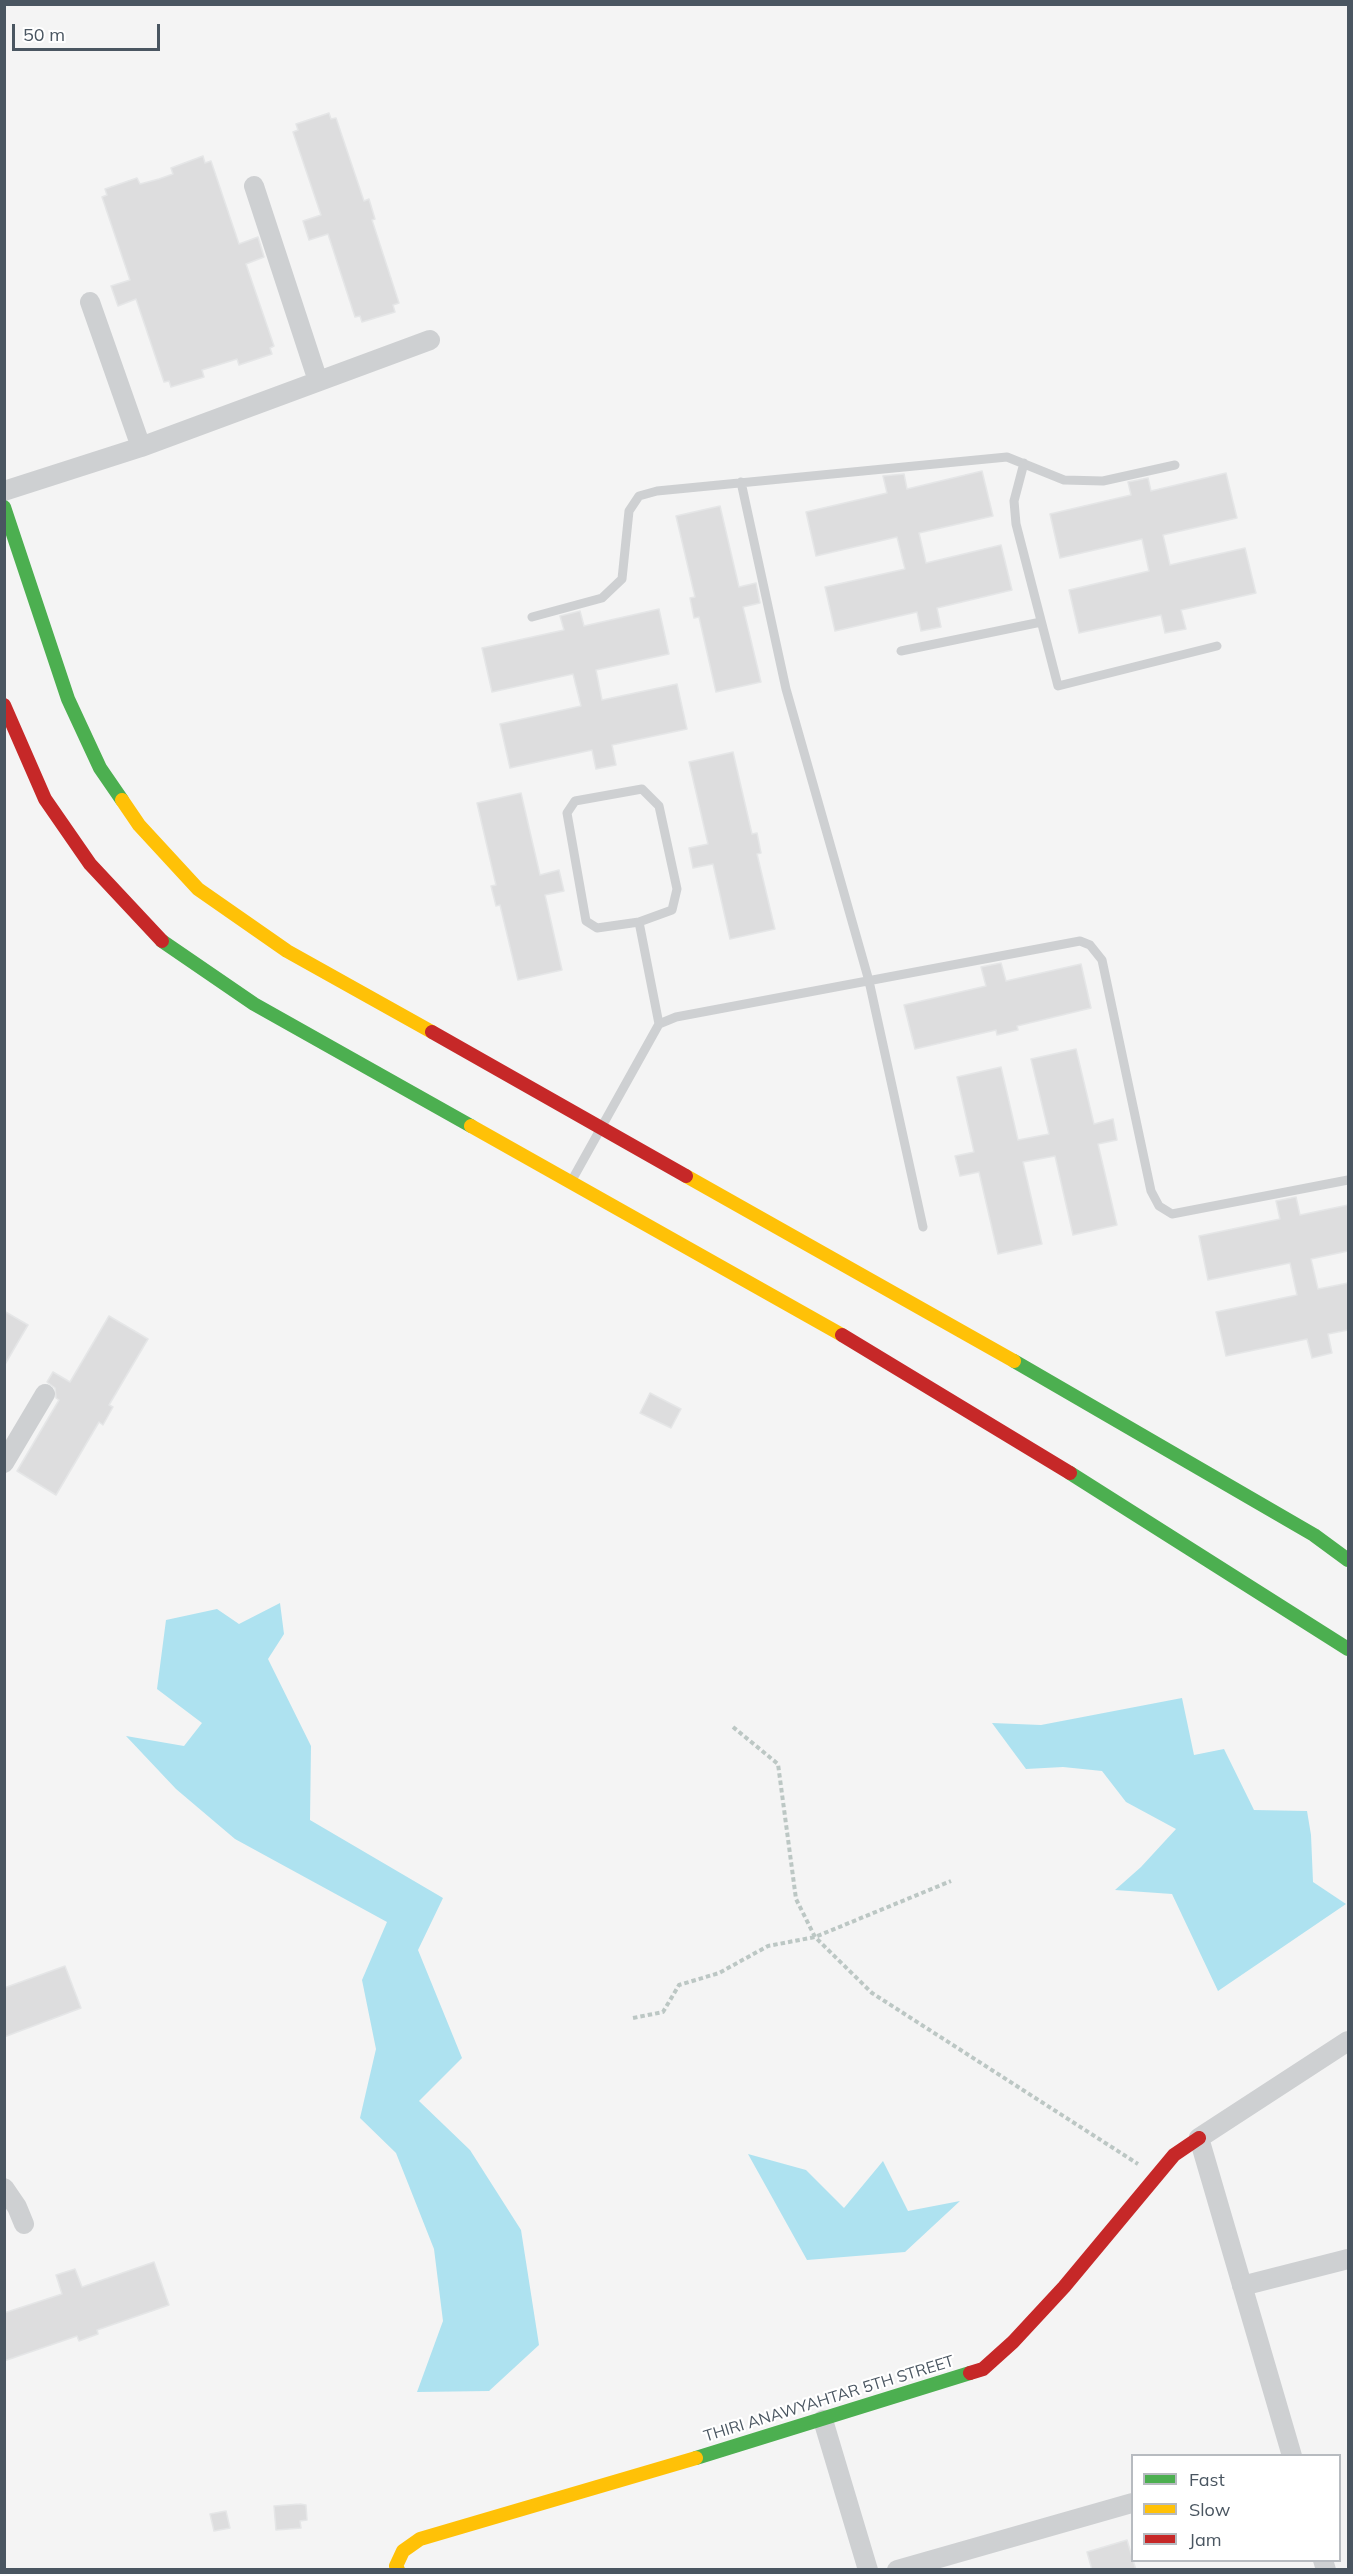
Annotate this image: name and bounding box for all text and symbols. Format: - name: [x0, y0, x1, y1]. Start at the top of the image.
- scale bar: [15, 12, 164, 50]
- text: 50 m: [23, 23, 65, 46]
- street label: THIRI ANAWYAHTAR 5TH STREET: [702, 2352, 956, 2446]
- legend: [1131, 2454, 1341, 2562]
- text: Fast: [1189, 2468, 1225, 2491]
- text: Slow: [1189, 2498, 1230, 2521]
- text: Jam: [1189, 2528, 1222, 2551]

